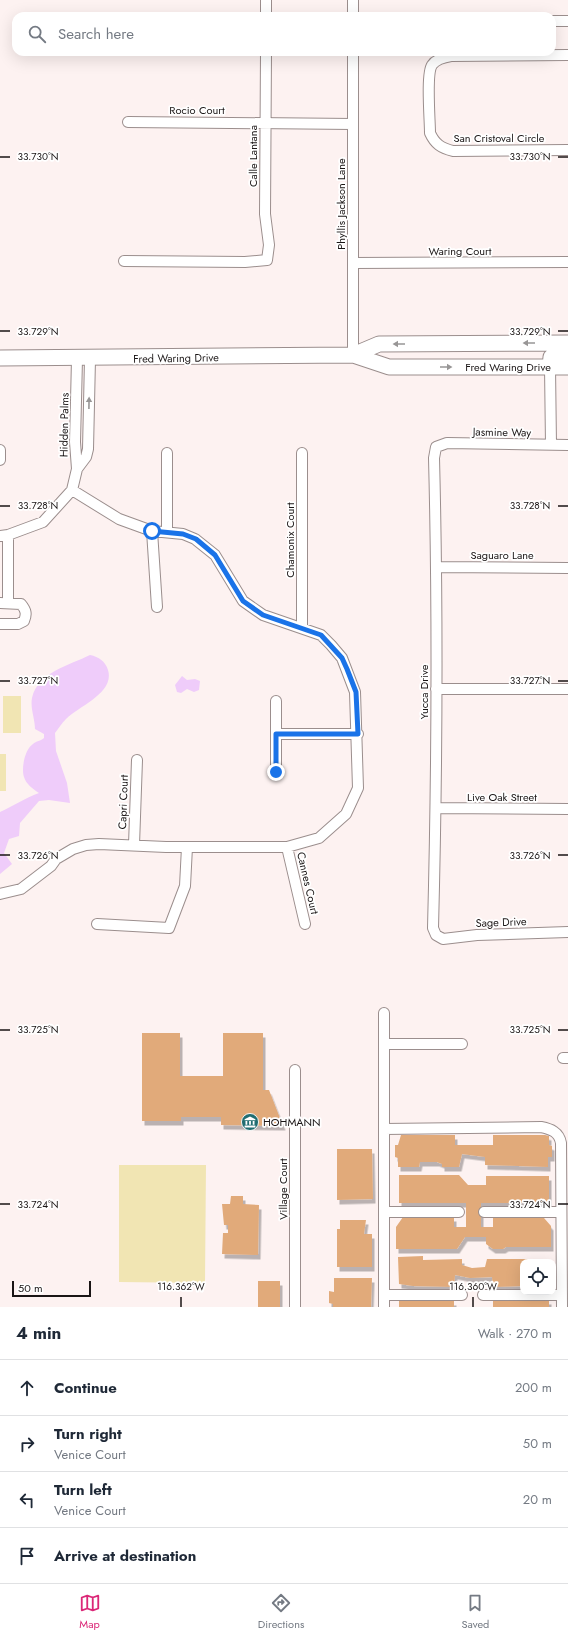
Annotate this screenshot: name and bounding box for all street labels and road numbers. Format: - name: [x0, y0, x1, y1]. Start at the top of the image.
- street label: Rocio Court: [169, 102, 225, 118]
- street label: Calle Lantana: [245, 125, 261, 187]
- street label: San Cristoval Circle: [454, 130, 545, 146]
- street label: Phyllis Jackson Lane: [333, 158, 349, 250]
- street label: Waring Court: [429, 243, 492, 259]
- street label: Fred Waring Drive: [133, 349, 219, 367]
- street label: Fred Waring Drive: [465, 359, 551, 375]
- street label: Hidden Palms: [55, 392, 73, 457]
- street label: Jasmine Way: [471, 423, 531, 441]
- street label: Chamonix Court: [282, 502, 298, 578]
- street label: Saguaro Lane: [470, 547, 534, 563]
- street label: Yucca Drive: [416, 664, 432, 719]
- street label: Capri Court: [114, 774, 132, 830]
- street label: Live Oak Street: [467, 789, 537, 805]
- street label: Cannes Court: [293, 850, 323, 916]
- street label: Sage Drive: [475, 913, 527, 931]
- street label: Village Court: [275, 1158, 291, 1220]

